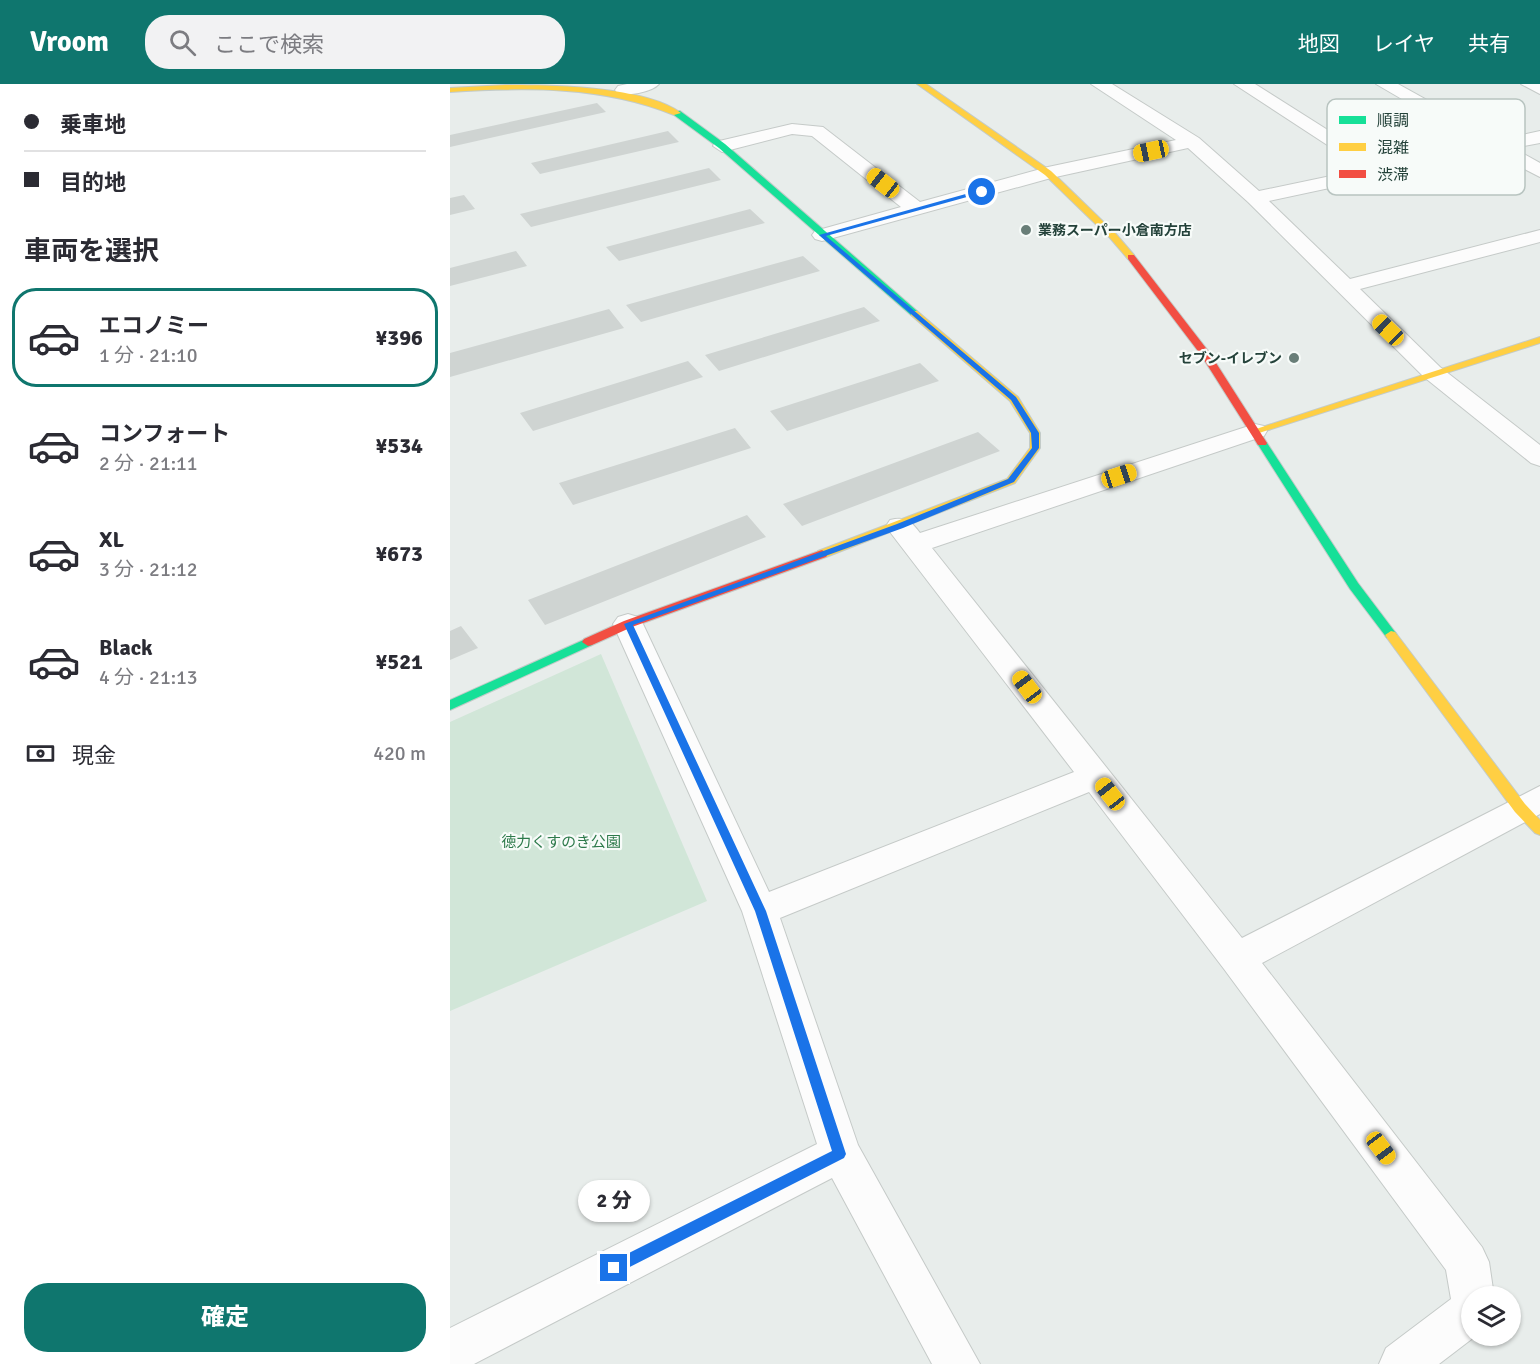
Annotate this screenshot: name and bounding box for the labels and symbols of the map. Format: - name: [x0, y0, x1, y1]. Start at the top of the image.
- legend: [1327, 99, 1525, 195]
- text: 順調: [1377, 111, 1409, 131]
- car: [1132, 138, 1170, 164]
- text: 混雑: [1377, 138, 1409, 158]
- car: [863, 165, 903, 201]
- text: 渋滞: [1377, 165, 1409, 185]
- route start: [968, 178, 995, 205]
- place label: 業務スーパー小倉南方店: [1038, 222, 1192, 239]
- marker: 業務スーパー小倉南方店: [1019, 223, 1033, 237]
- car: [1369, 311, 1407, 349]
- place label: セブン-イレブン: [1179, 350, 1282, 367]
- marker: セブン-イレブン: [1287, 351, 1301, 365]
- car: [1099, 462, 1139, 490]
- car: [1009, 667, 1045, 707]
- car: [1092, 774, 1128, 814]
- park label: 徳力くすのき公園: [501, 833, 621, 851]
- car: [1363, 1128, 1399, 1168]
- callout: 2 分: [578, 1181, 650, 1223]
- route end: [600, 1254, 627, 1281]

